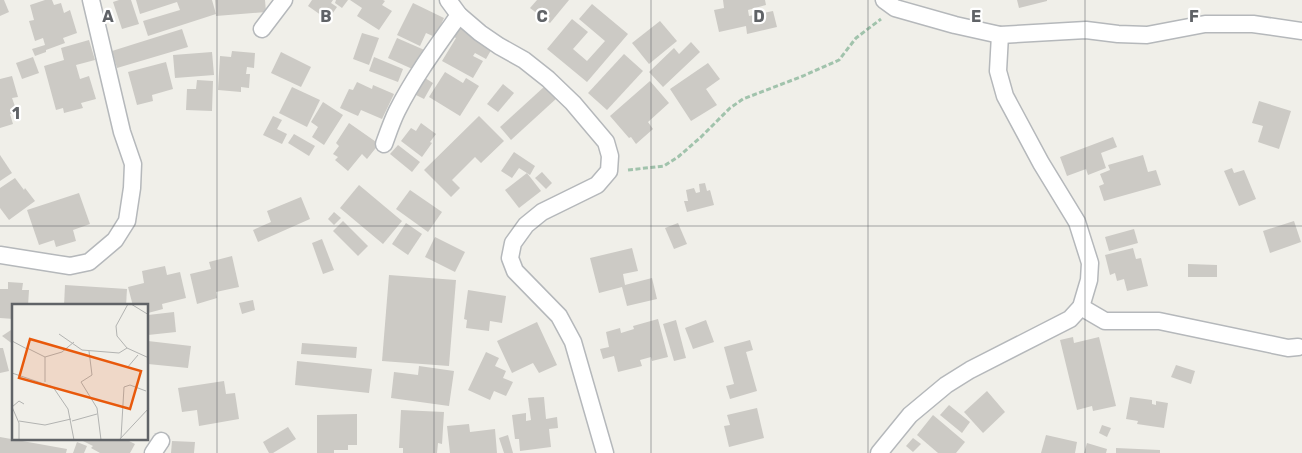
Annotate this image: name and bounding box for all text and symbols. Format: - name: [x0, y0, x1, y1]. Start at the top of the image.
- text: A: [102, 7, 114, 26]
- text: B: [320, 7, 332, 26]
- text: C: [536, 7, 548, 26]
- text: D: [753, 7, 765, 26]
- text: E: [971, 7, 981, 26]
- text: F: [1189, 7, 1199, 26]
- text: 1: [12, 104, 20, 123]
- inset map: [12, 304, 149, 440]

